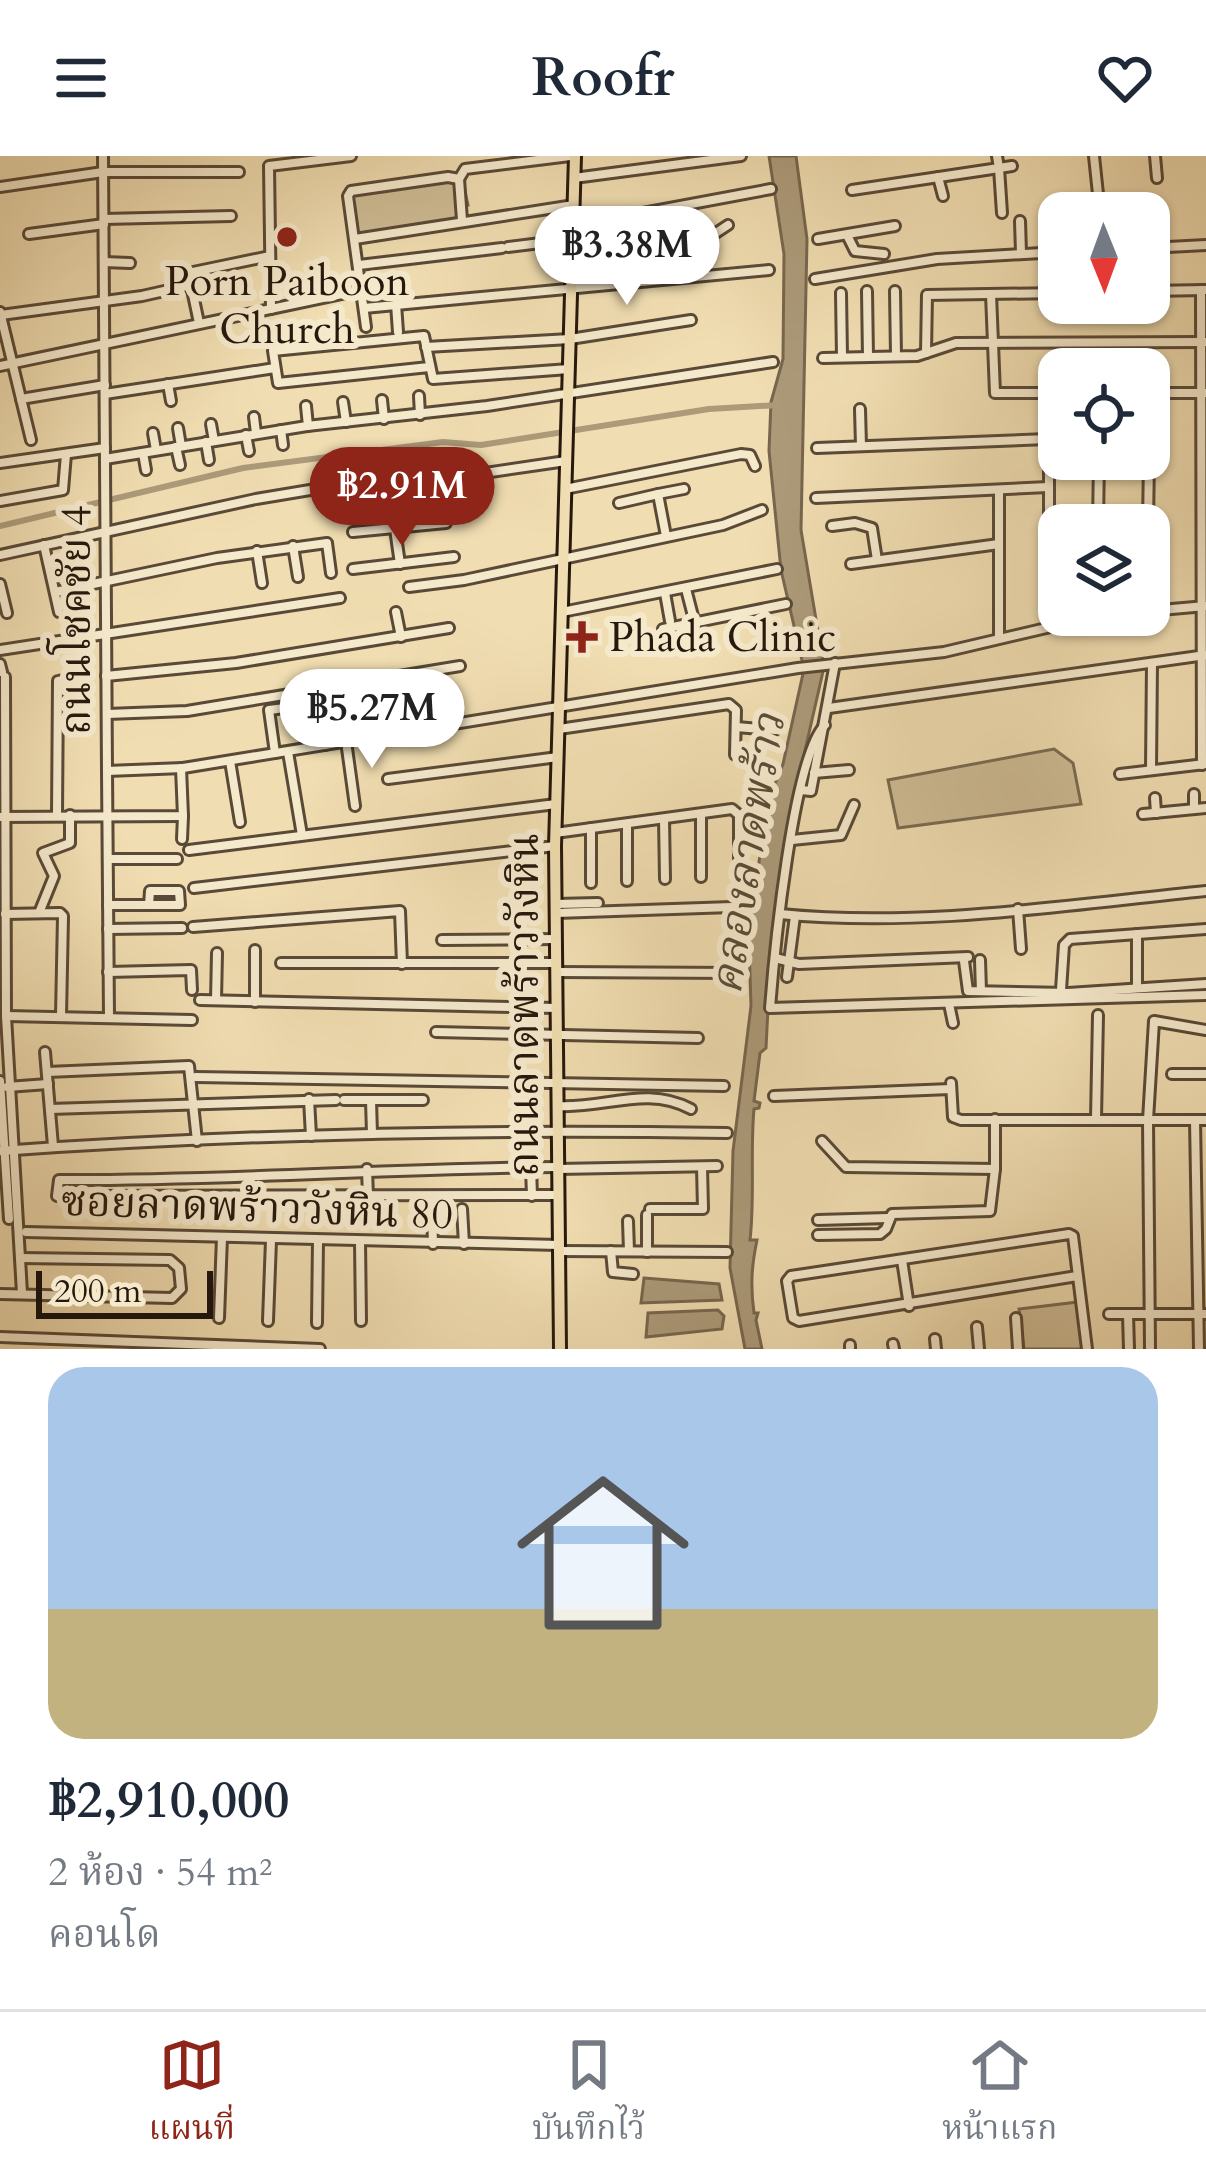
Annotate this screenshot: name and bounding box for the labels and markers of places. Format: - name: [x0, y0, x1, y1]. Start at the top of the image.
- pin: ฿3.38M: [529, 206, 725, 308]
- marker: Porn Paiboon Church: [274, 224, 300, 250]
- place label: Porn Paiboon Church: [165, 253, 409, 358]
- pin: ฿2.91M: [304, 447, 500, 549]
- place label: Phada Clinic: [609, 609, 836, 666]
- marker: Phada Clinic: [566, 621, 598, 653]
- pin: ฿5.27M: [274, 669, 470, 771]

